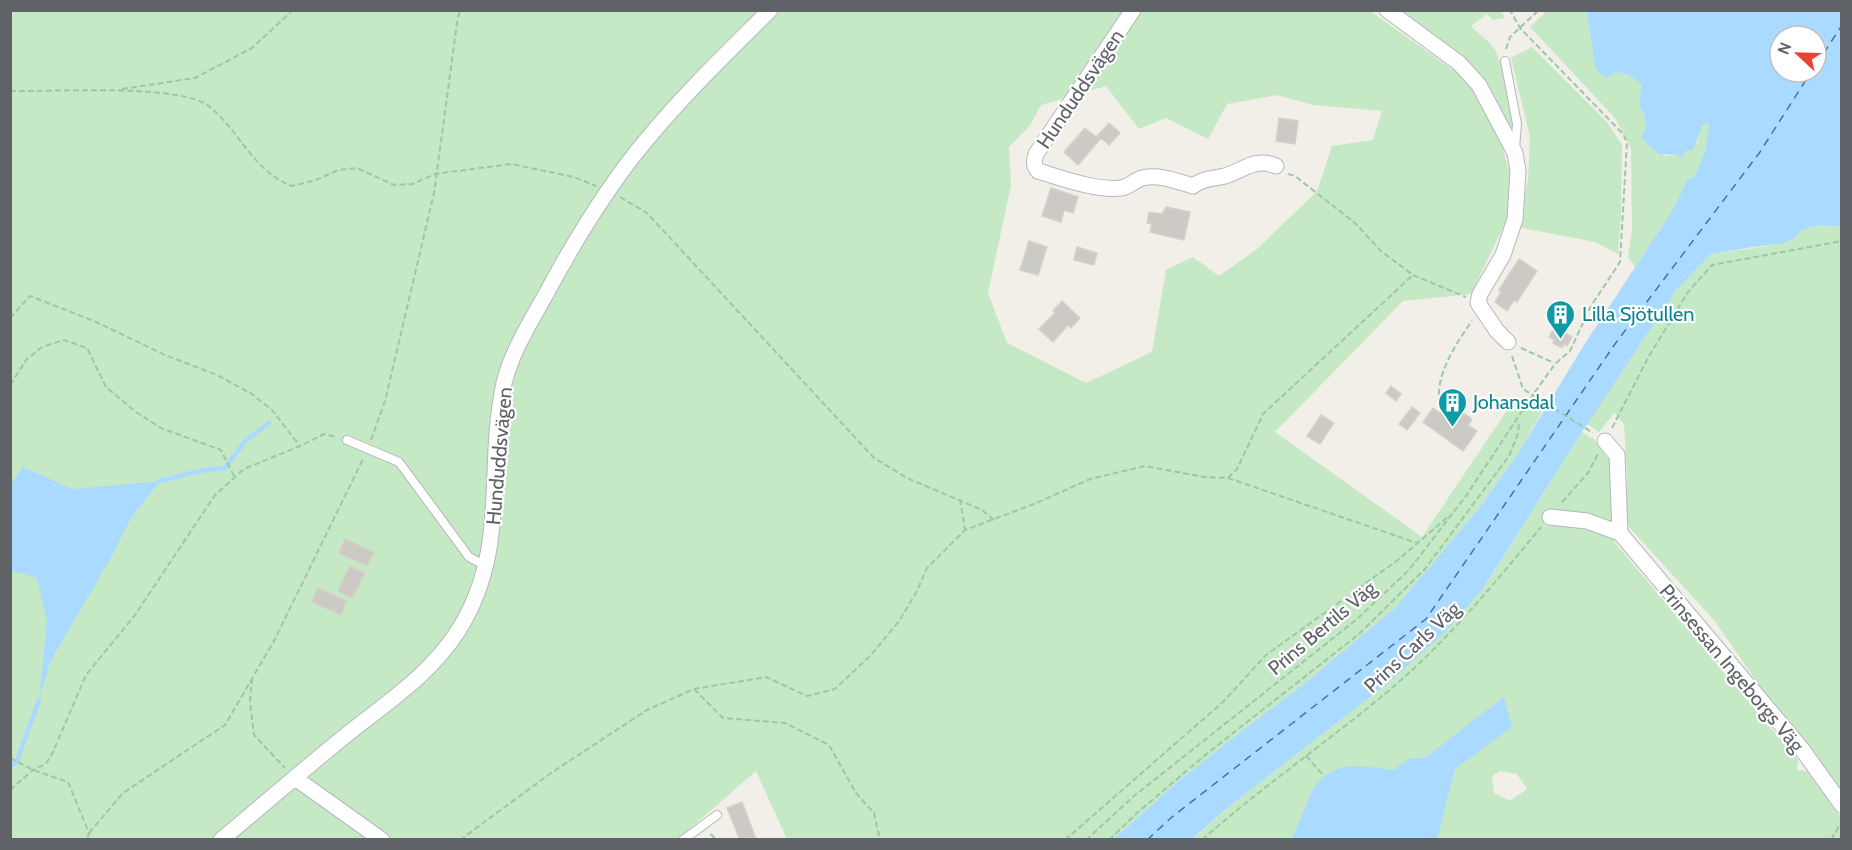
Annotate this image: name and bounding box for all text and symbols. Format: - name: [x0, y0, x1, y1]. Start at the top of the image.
- north arrow: [1768, 24, 1828, 84]
- street label: Hunduddsvägen: [1031, 25, 1129, 153]
- text: N: [1774, 40, 1795, 57]
- building icon: Lilla Sjötullen: [1545, 298, 1577, 340]
- place label: Lilla Sjötullen: [1582, 302, 1694, 326]
- street label: Hunduddsvägen: [481, 386, 517, 526]
- building icon: Johansdal: [1436, 386, 1468, 428]
- place label: Johansdal: [1472, 390, 1554, 414]
- street label: Prins Bertils Väg: [1263, 575, 1382, 680]
- street label: Prinsessan Ingeborgs Väg: [1655, 579, 1810, 758]
- street label: Prins Carls Väg: [1359, 596, 1466, 698]

